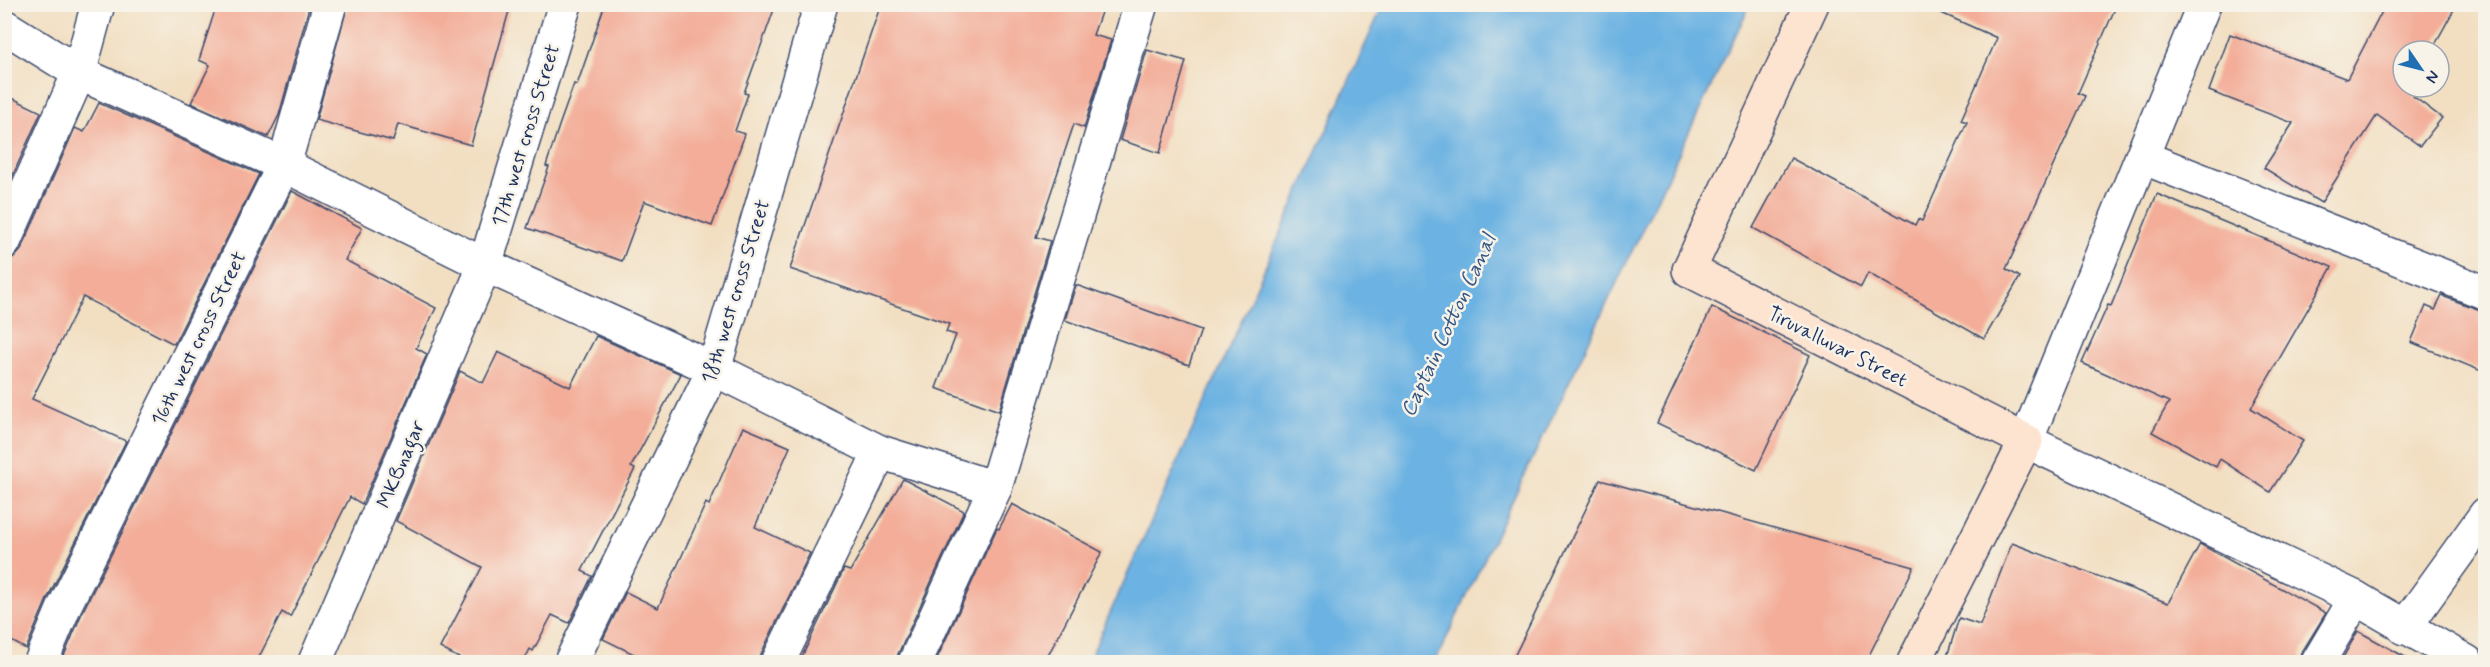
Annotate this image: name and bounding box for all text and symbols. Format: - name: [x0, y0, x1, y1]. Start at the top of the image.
- north arrow: [2391, 39, 2451, 99]
- street label: 17th west cross Street: [486, 41, 567, 230]
- text: N: [2420, 66, 2444, 87]
- street label: 18th west cross Street: [696, 196, 777, 387]
- water label: Captain Cotton Canal: [1394, 228, 1504, 421]
- street label: 16th west cross Street: [145, 247, 253, 430]
- street label: Tiruvalluvar Street: [1763, 300, 1912, 394]
- street label: MKBnagar: [371, 416, 434, 513]

